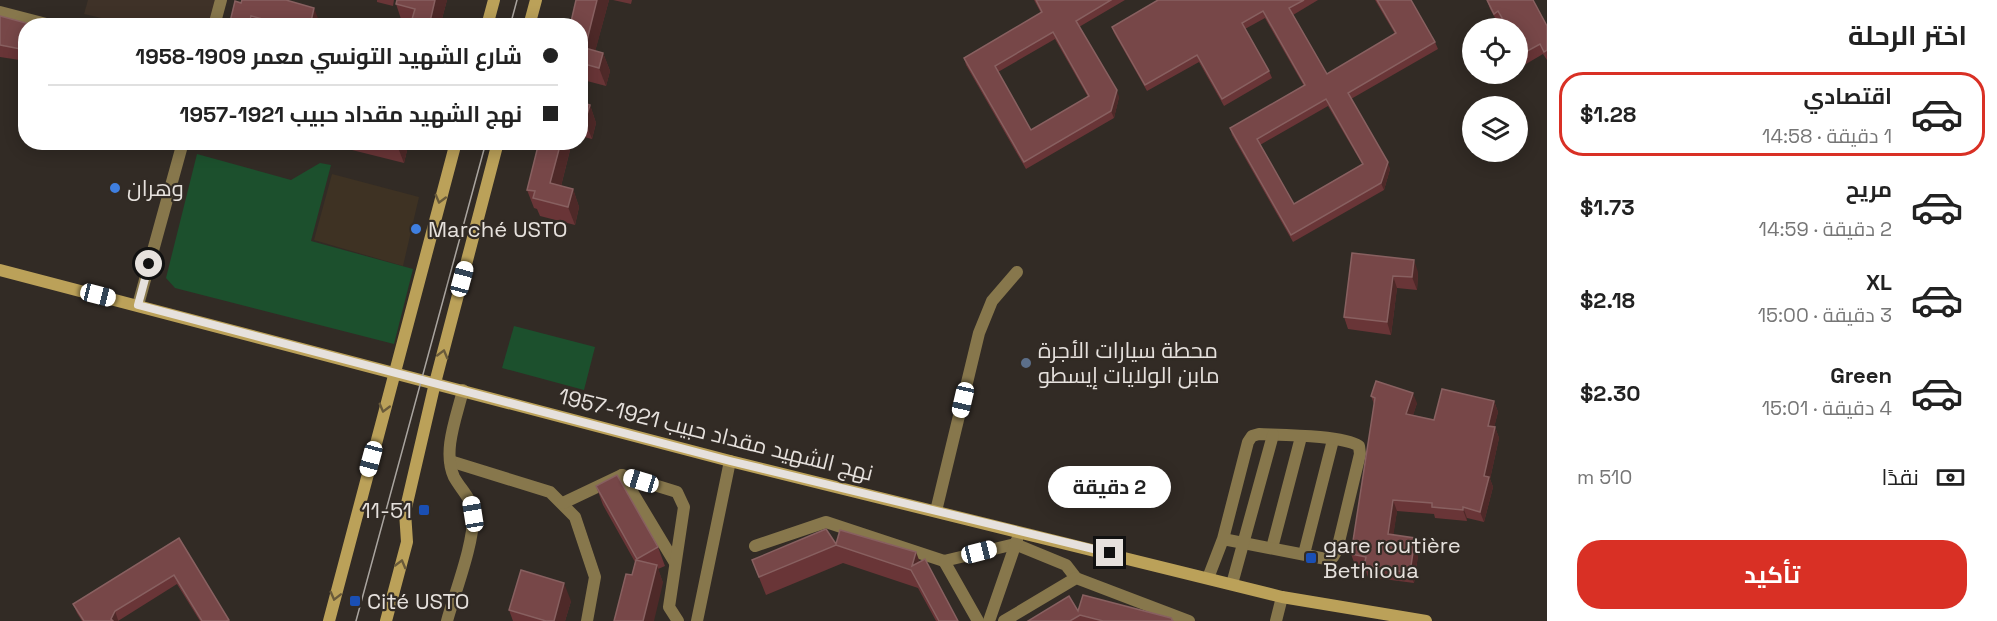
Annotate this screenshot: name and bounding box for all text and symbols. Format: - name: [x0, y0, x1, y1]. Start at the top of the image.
- map controls: [1462, 18, 1528, 162]
- button: locate: [1462, 18, 1528, 84]
- text: اختر الرحلة: [1848, 18, 1967, 53]
- text: شارع الشهيد التونسي معمر 1909-1958: [135, 42, 522, 70]
- text: اقتصادي: [1803, 82, 1892, 110]
- icon: car: [1910, 87, 1964, 141]
- button: layers: [1462, 96, 1528, 162]
- text: نهج الشهيد مقداد حبيب 1921-1957: [180, 100, 522, 128]
- text: $1.28: [1580, 100, 1636, 128]
- text: 1 دقيقة · 14:58: [1762, 123, 1892, 149]
- place label: وهران: [127, 174, 184, 202]
- text: مريح: [1846, 175, 1892, 203]
- icon: car: [1910, 180, 1964, 234]
- marker: وهران: [108, 181, 122, 195]
- text: $1.73: [1580, 193, 1635, 221]
- one-way arrow: [435, 194, 448, 204]
- place label: Marché USTO: [428, 215, 567, 243]
- text: 2 دقيقة · 14:59: [1759, 216, 1892, 242]
- marker: Marché USTO: [409, 222, 423, 236]
- route start: [135, 250, 162, 277]
- car: [449, 259, 475, 299]
- text: XL: [1866, 268, 1892, 296]
- icon: car: [1910, 273, 1964, 327]
- car: [78, 282, 118, 308]
- text: $2.18: [1580, 286, 1635, 314]
- text: 3 دقيقة · 15:00: [1758, 302, 1892, 328]
- place label: محطة سيارات الأجرة مابن الولايات إيسطو: [1038, 336, 1220, 390]
- one-way arrow: [436, 349, 448, 360]
- marker: محطة سيارات الأجرة مابن الولايات إيسطو: [1019, 356, 1033, 370]
- text: Green: [1830, 361, 1892, 389]
- icon: car: [1910, 366, 1964, 420]
- text: $2.30: [1580, 379, 1641, 407]
- car: [950, 380, 976, 420]
- street label: نهج الشهيد مقداد حبيب 1921-1957: [556, 381, 876, 488]
- text: 4 دقيقة · 15:01: [1762, 395, 1892, 421]
- one-way arrow: [379, 402, 392, 412]
- car: [358, 439, 384, 479]
- icon: cash: [1934, 461, 1967, 494]
- text: نقدًا: [1881, 463, 1919, 491]
- text: 510 m: [1577, 464, 1632, 490]
- callout: 2 دقيقة: [1048, 466, 1172, 508]
- car: [621, 467, 661, 495]
- text: 2 دقيقة: [1073, 474, 1146, 500]
- car: [461, 495, 485, 533]
- place label: 11-51: [362, 496, 412, 524]
- marker: 11-51: [417, 503, 431, 517]
- place label: gare routière Bethioua: [1323, 531, 1461, 584]
- car: [959, 539, 999, 565]
- route end: [1096, 539, 1123, 566]
- button: تأكيد: [1577, 540, 1967, 609]
- marker: gare routière Bethioua: [1304, 551, 1318, 565]
- one-way arrow: [393, 560, 406, 570]
- place label: Cité USTO: [367, 587, 469, 615]
- one-way arrow: [330, 591, 343, 601]
- marker: Cité USTO: [348, 594, 362, 608]

